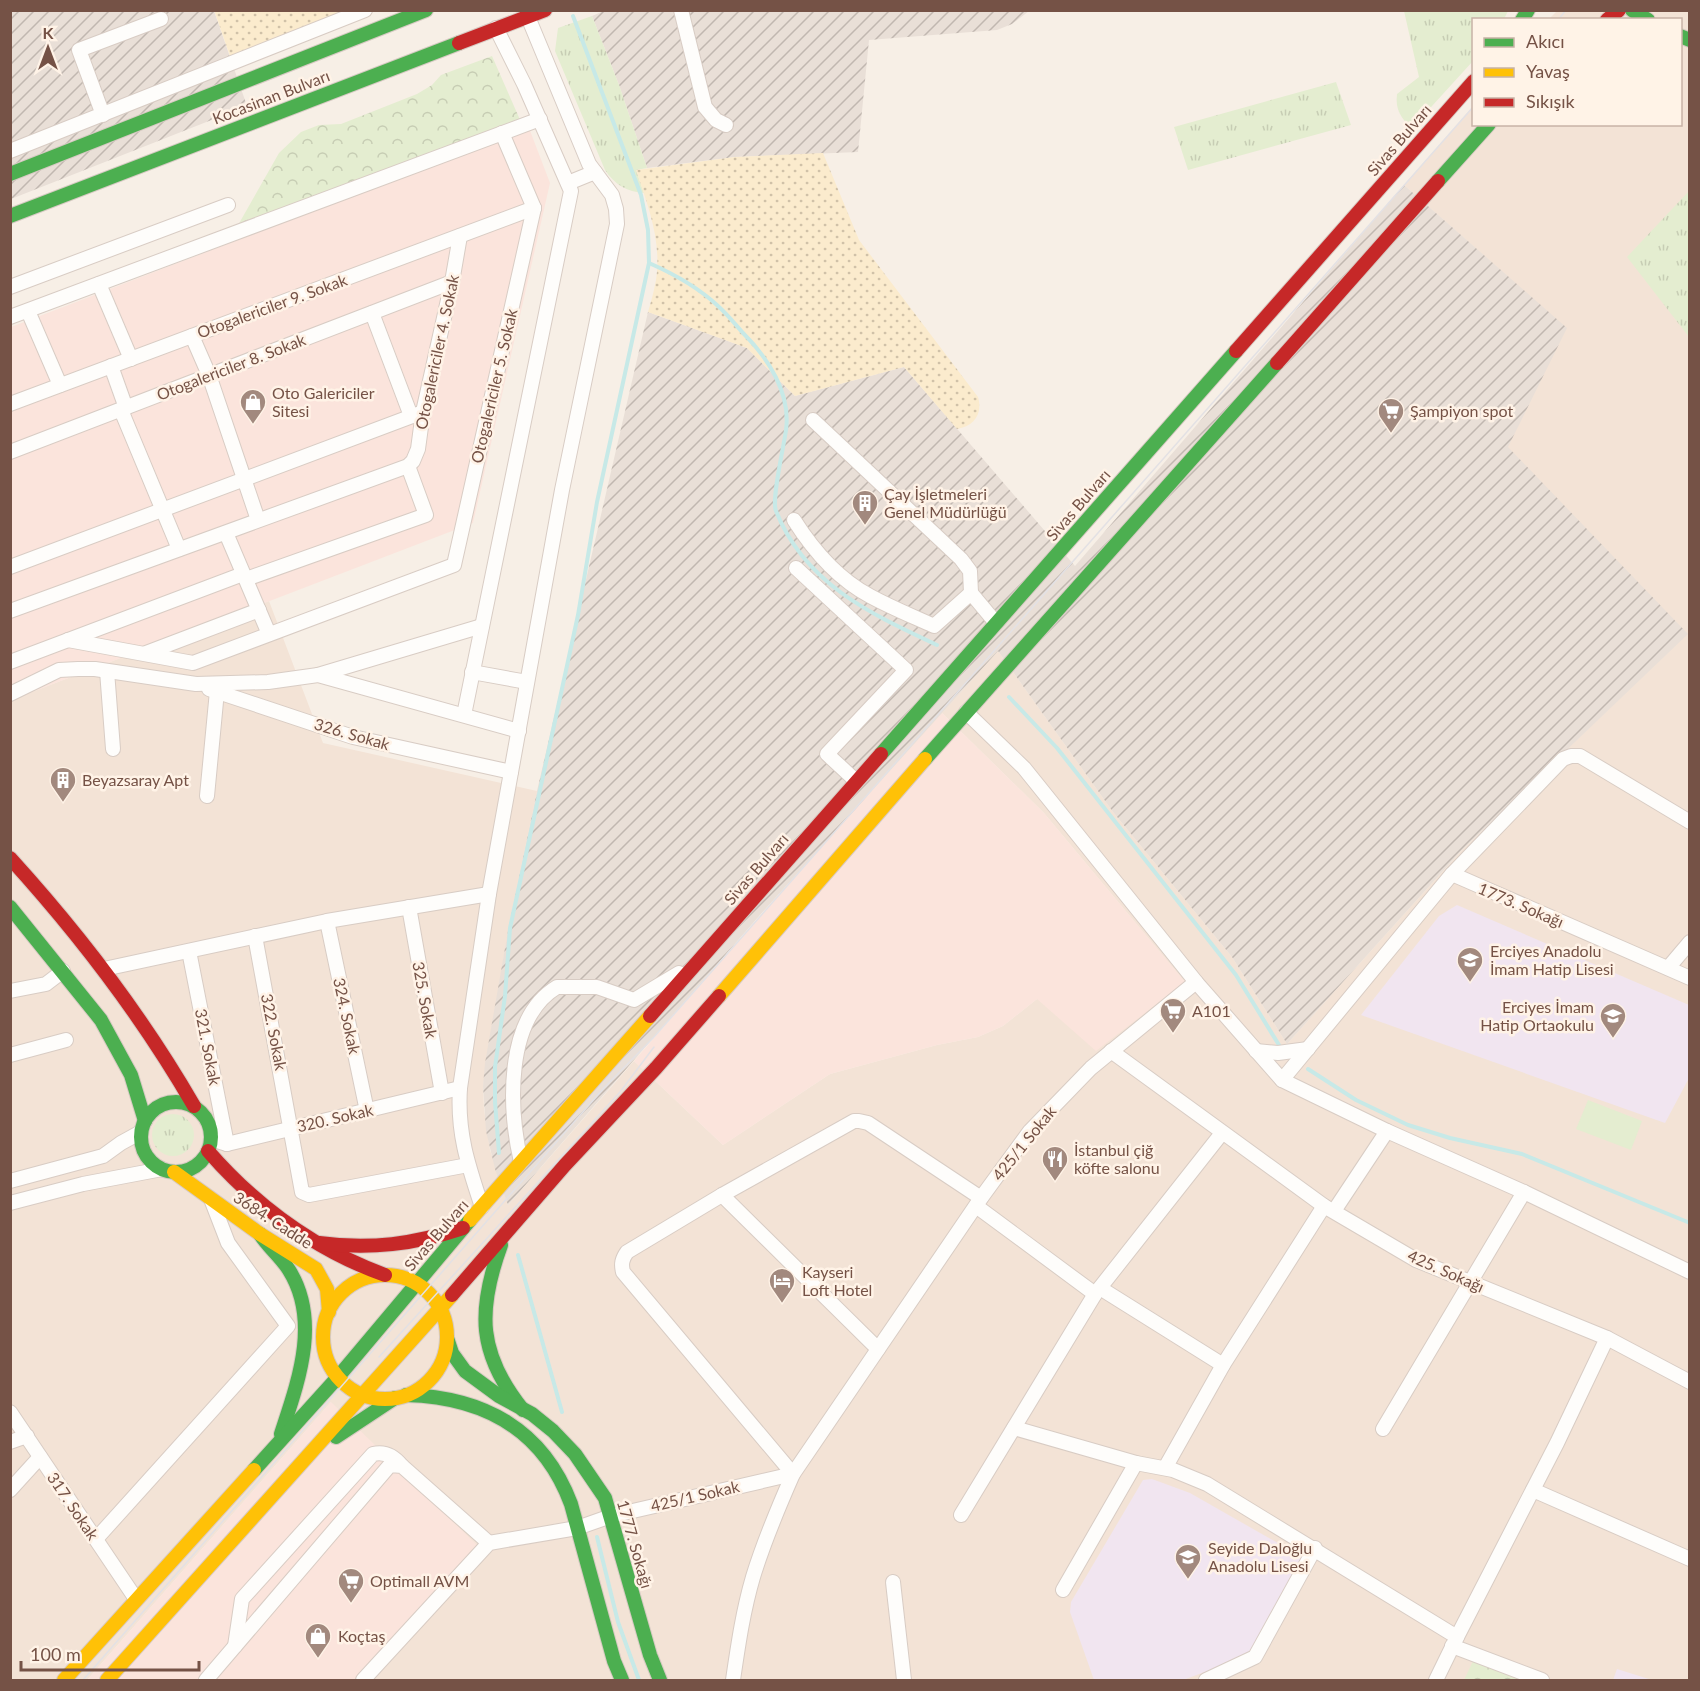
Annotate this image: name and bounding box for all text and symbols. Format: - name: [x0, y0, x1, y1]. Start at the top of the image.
- north arrow: [18, 18, 78, 78]
- legend: [1472, 18, 1682, 126]
- text: K: [43, 23, 55, 42]
- text: Akıcı: [1526, 30, 1565, 52]
- text: Yavaş: [1526, 60, 1570, 82]
- street label: Kocasinan Bulvarı: [210, 65, 332, 128]
- text: Sıkışık: [1526, 90, 1576, 112]
- street label: Sivas Bulvarı: [1363, 100, 1435, 179]
- street label: Otogalericiler 9. Sokak: [194, 269, 350, 341]
- street label: Otogalericiler 4. Sokak: [411, 272, 462, 431]
- street label: Otogalericiler 5. Sokak: [466, 306, 521, 465]
- street label: Otogalericiler 8. Sokak: [154, 329, 309, 404]
- place label: Oto Galericiler Sitesi: [272, 383, 375, 420]
- shop icon: Oto Galericiler Sitesi: [238, 387, 268, 425]
- supermarket icon: Şampiyon spot: [1376, 396, 1406, 434]
- place label: Şampiyon spot: [1410, 401, 1513, 420]
- street label: Sivas Bulvarı: [1042, 465, 1114, 544]
- place label: Çay İşletmeleri Genel Müdürlüğü: [884, 484, 1007, 521]
- building icon: Çay İşletmeleri Genel Müdürlüğü: [850, 488, 880, 526]
- street label: 326. Sokak: [312, 714, 393, 754]
- building icon: Beyazsaray Apt: [48, 765, 78, 803]
- place label: Beyazsaray Apt: [82, 770, 189, 789]
- street label: Sivas Bulvarı: [720, 829, 792, 908]
- street label: 1773. Sokağı: [1476, 878, 1567, 931]
- place label: Erciyes Anadolu İmam Hatip Lisesi: [1490, 941, 1614, 978]
- school or university icon: Erciyes Anadolu İmam Hatip Lisesi: [1455, 945, 1485, 983]
- street label: 325. Sokak: [409, 960, 442, 1041]
- street label: 324. Sokak: [330, 976, 365, 1057]
- street label: 322. Sokak: [258, 992, 291, 1073]
- supermarket icon: A101: [1158, 996, 1188, 1034]
- place label: Erciyes İmam Hatip Ortaokulu: [1480, 997, 1594, 1034]
- place label: A101: [1192, 1001, 1231, 1020]
- school or university icon: Erciyes İmam Hatip Ortaokulu: [1598, 1001, 1628, 1039]
- street label: 321. Sokak: [192, 1007, 225, 1088]
- street label: 320. Sokak: [295, 1099, 376, 1136]
- street label: 425/1 Sokak: [988, 1101, 1060, 1184]
- place label: İstanbul çiğ köfte salonu: [1074, 1140, 1160, 1177]
- restaurant icon: İstanbul çiğ köfte salonu: [1040, 1144, 1070, 1182]
- street label: 3684. Cadde: [230, 1187, 316, 1252]
- street label: Sivas Bulvarı: [400, 1195, 472, 1274]
- street label: 425. Sokağı: [1405, 1245, 1487, 1296]
- place label: Kayseri Loft Hotel: [802, 1262, 872, 1299]
- hotel icon: Kayseri Loft Hotel: [767, 1266, 797, 1304]
- street label: 317. Sokak: [44, 1468, 103, 1544]
- street label: 425/1 Sokak: [649, 1476, 742, 1515]
- street label: 1777. Sokağı: [614, 1498, 657, 1590]
- place label: Seyide Daloğlu Anadolu Lisesi: [1208, 1538, 1312, 1575]
- school or university icon: Seyide Daloğlu Anadolu Lisesi: [1173, 1542, 1203, 1580]
- supermarket icon: Optimall AVM: [336, 1566, 366, 1604]
- place label: Optimall AVM: [370, 1571, 469, 1590]
- shop icon: Koçtaş: [303, 1621, 333, 1659]
- place label: Koçtaş: [338, 1626, 385, 1645]
- scale bar: [21, 1634, 200, 1672]
- text: 100 m: [30, 1643, 81, 1665]

